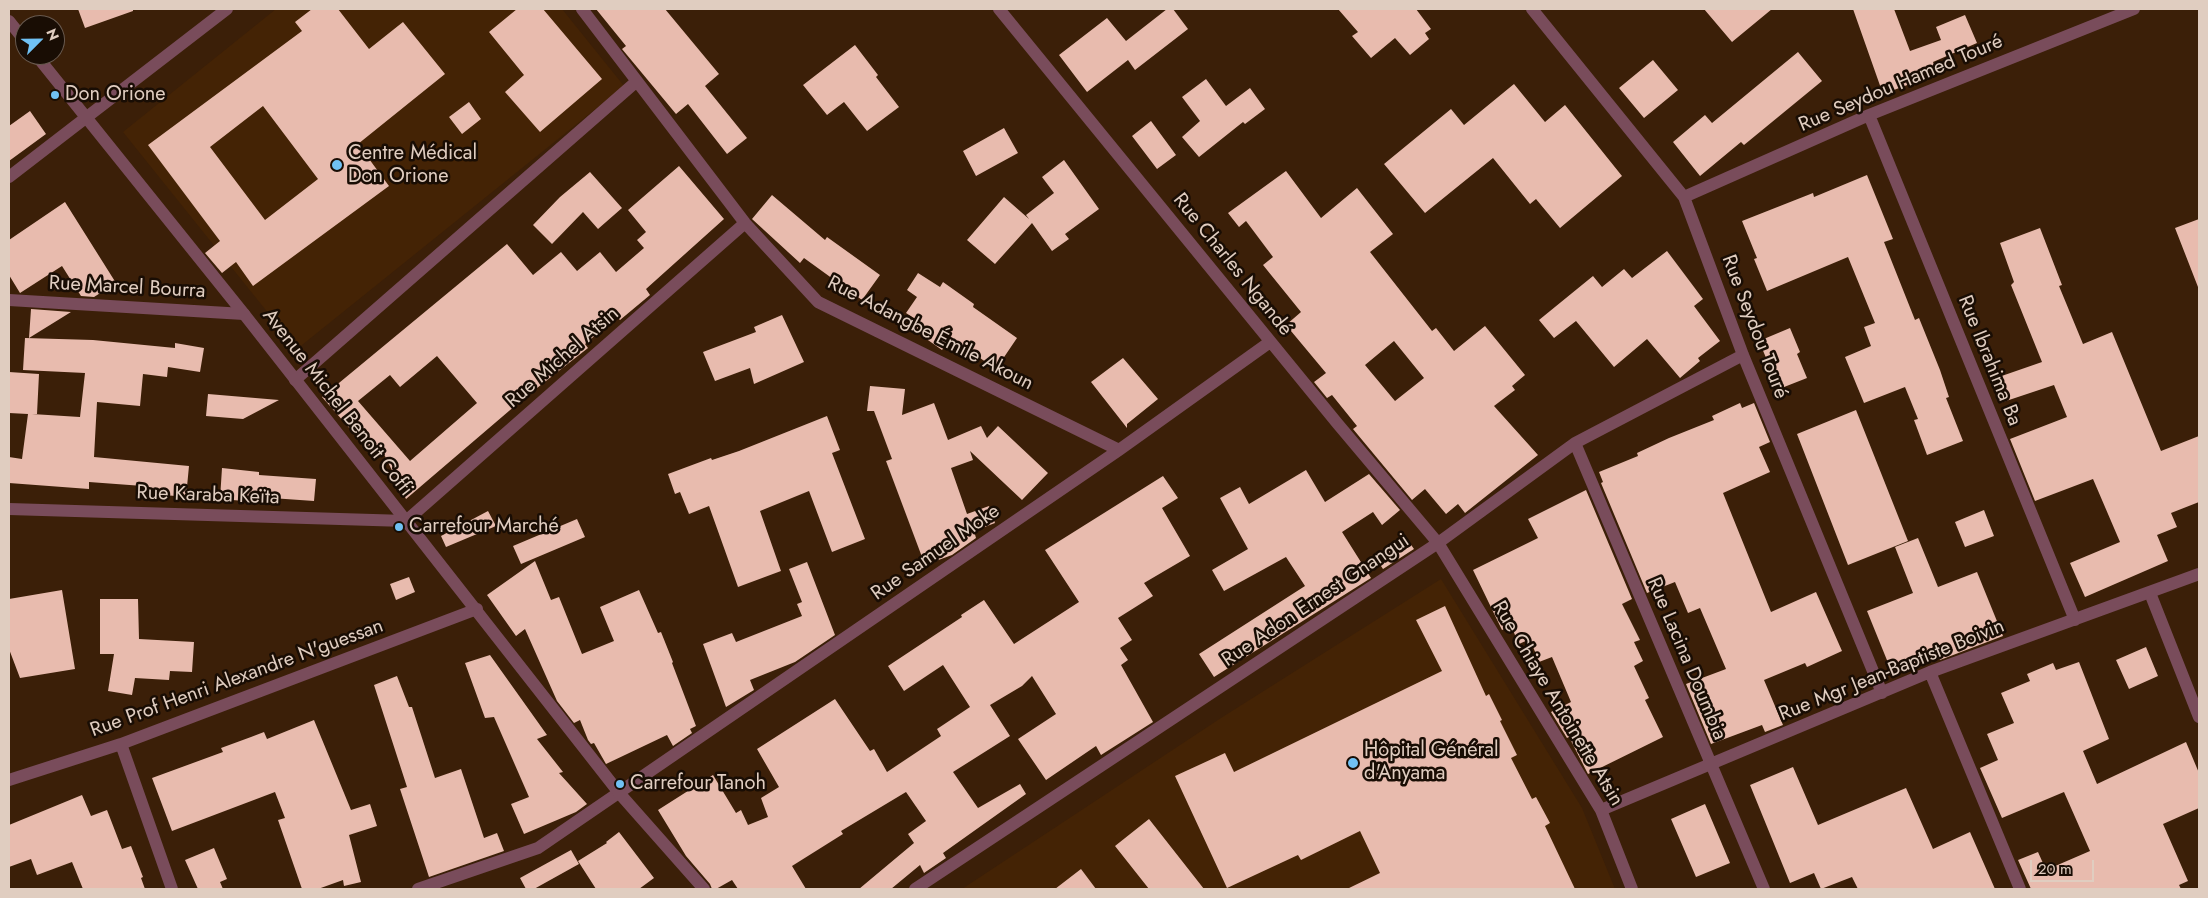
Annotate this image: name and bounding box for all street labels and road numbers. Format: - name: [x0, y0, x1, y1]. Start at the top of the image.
- street label: Rue Seydou Hamed Touré: [1795, 30, 2007, 138]
- street label: Rue Charles Ngandé: [1167, 189, 1297, 341]
- street label: Rue Seydou Touré: [1716, 252, 1792, 402]
- street label: Rue Marcel Bourra: [48, 272, 206, 304]
- street label: Rue Adangbe Émile Akoun: [823, 272, 1037, 396]
- street label: Rue Ibrahima Ba: [1952, 292, 2026, 430]
- street label: Rue Michel Atsin: [501, 302, 625, 414]
- street label: Avenue Michel Benoit Coffi: [256, 305, 418, 501]
- street label: Rue Karaba Keïta: [136, 482, 280, 510]
- street label: Rue Samuel Moke: [867, 500, 1005, 606]
- street label: Rue Adon Ernest Gnangui: [1218, 529, 1414, 673]
- street label: Rue Lacina Doumbia: [1641, 574, 1731, 744]
- street label: Rue Chiaye Antoinette Atsin: [1486, 597, 1628, 811]
- street label: Rue Prof Henri Alexandre N'guessan: [87, 615, 387, 743]
- street label: Rue Mgr Jean-Baptiste Boivin: [1776, 615, 2008, 727]

